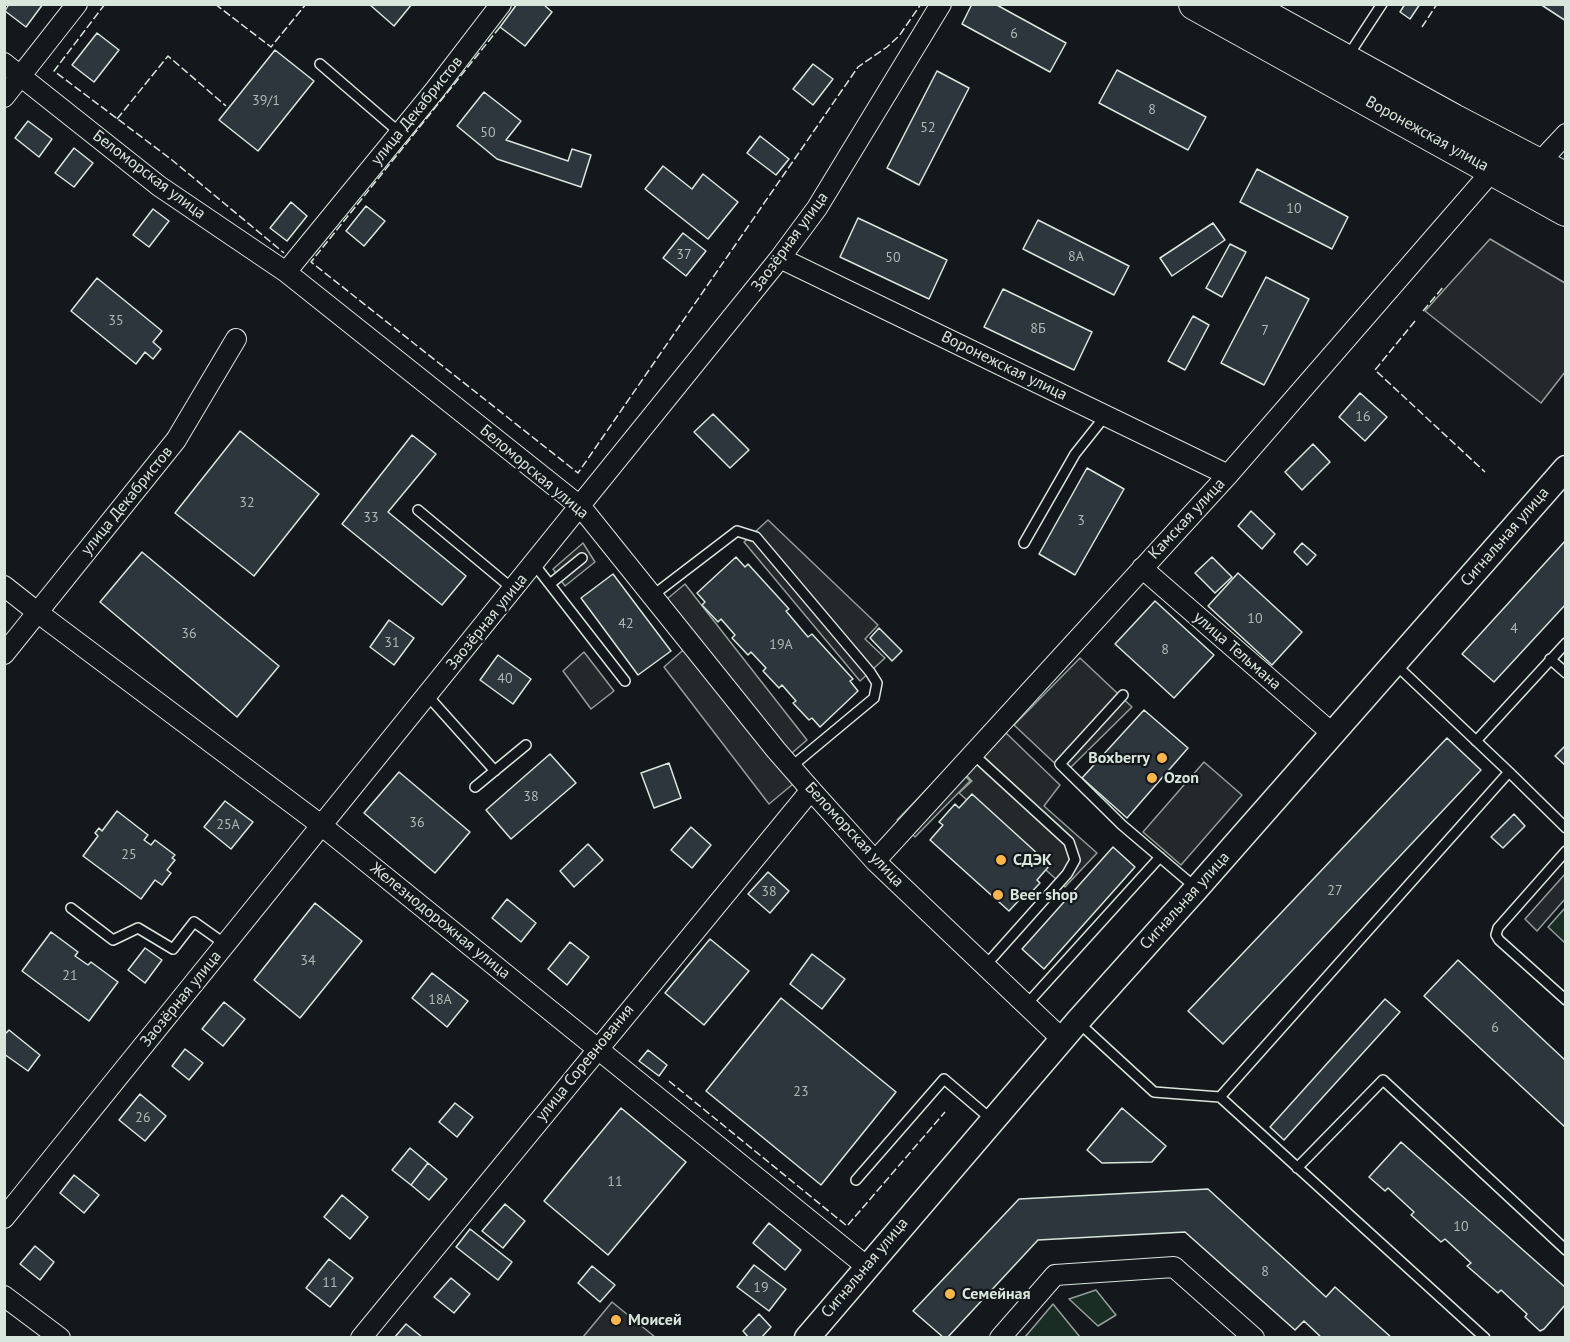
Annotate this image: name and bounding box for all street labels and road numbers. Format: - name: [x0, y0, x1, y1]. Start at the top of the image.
- street label: улица Декабристов: [367, 53, 467, 169]
- street label: Воронежская улица: [1362, 92, 1492, 176]
- street label: Беломорская улица: [89, 126, 209, 224]
- street label: Заозёрная улица: [748, 189, 832, 295]
- street label: Воронежская улица: [938, 327, 1070, 405]
- street label: Беломорская улица: [476, 421, 592, 523]
- street label: улица Декабристов: [77, 443, 177, 559]
- street label: Камская улица: [1145, 475, 1229, 563]
- street label: Сигнальная улица: [1457, 484, 1553, 590]
- street label: Заозёрная улица: [442, 570, 532, 674]
- street label: улица Тельмана: [1189, 608, 1285, 694]
- street label: Беломорская улица: [801, 779, 907, 891]
- street label: Сигнальная улица: [1136, 848, 1234, 954]
- street label: Железнодорожная улица: [366, 859, 514, 983]
- street label: Заозёрная улица: [136, 947, 226, 1051]
- street label: улица Соревнования: [532, 1001, 638, 1125]
- street label: Сигнальная улица: [817, 1214, 913, 1322]

